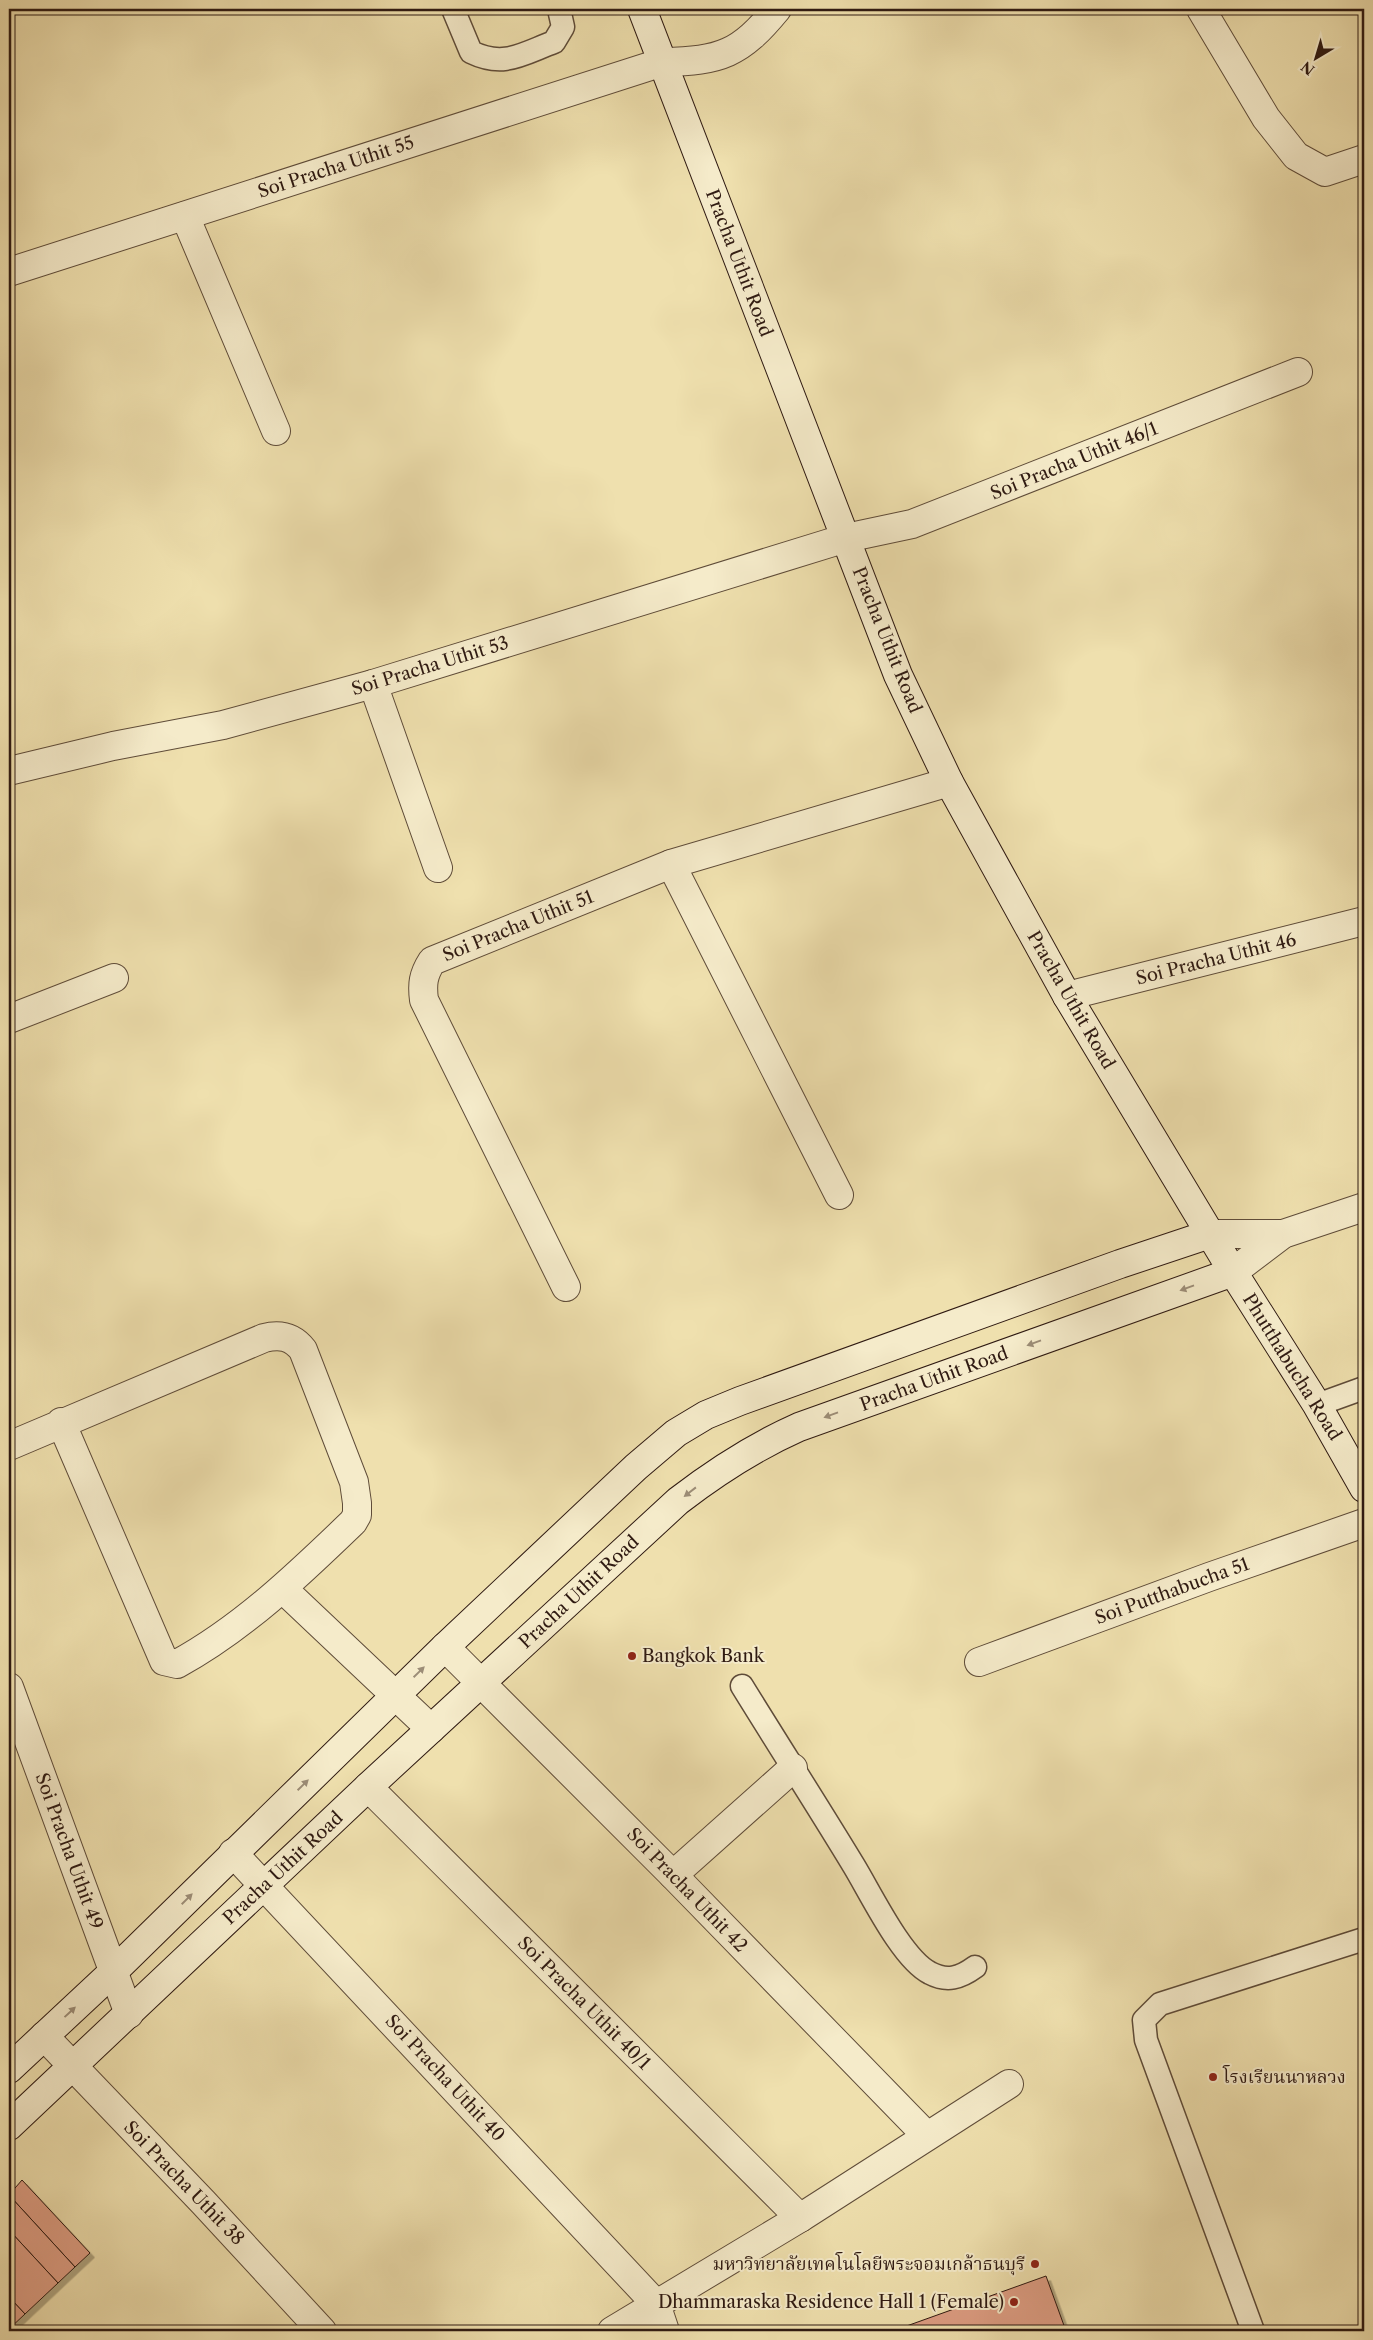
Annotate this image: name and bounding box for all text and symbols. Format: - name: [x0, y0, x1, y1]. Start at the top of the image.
- north arrow: [1290, 32, 1340, 82]
- text: N: [1298, 57, 1318, 79]
- street label: Soi Pracha Uthit 55: [255, 131, 417, 203]
- street label: Pracha Uthit Road: [701, 186, 777, 340]
- street label: Soi Pracha Uthit 46/1: [987, 417, 1161, 505]
- street label: Pracha Uthit Road: [848, 564, 926, 716]
- street label: Soi Pracha Uthit 53: [349, 632, 511, 700]
- street label: Soi Pracha Uthit 51: [439, 886, 597, 966]
- street label: Pracha Uthit Road: [1022, 927, 1120, 1073]
- street label: Soi Pracha Uthit 46: [1134, 928, 1298, 990]
- one-way arrow: [1179, 1284, 1194, 1292]
- street label: Phutthabucha Road: [1238, 1290, 1346, 1445]
- one-way arrow: [1026, 1339, 1041, 1347]
- street label: Pracha Uthit Road: [857, 1342, 1011, 1416]
- one-way arrow: [824, 1412, 839, 1419]
- one-way arrow: [683, 1487, 696, 1498]
- street label: Pracha Uthit Road: [514, 1531, 644, 1653]
- street label: Soi Putthabucha 51: [1092, 1553, 1253, 1629]
- place label: Bangkok Bank: [642, 1645, 766, 1667]
- marker: Bangkok Bank: [626, 1650, 638, 1662]
- one-way arrow: [413, 1666, 425, 1678]
- street label: Soi Pracha Uthit 49: [31, 1770, 107, 1932]
- one-way arrow: [296, 1779, 308, 1791]
- street label: Pracha Uthit Road: [218, 1807, 348, 1929]
- street label: Soi Pracha Uthit 42: [622, 1823, 752, 1957]
- one-way arrow: [180, 1893, 192, 1905]
- street label: Soi Pracha Uthit 40/1: [513, 1932, 655, 2074]
- one-way arrow: [63, 2006, 75, 2018]
- street label: Soi Pracha Uthit 40: [381, 2010, 509, 2146]
- place label: โรงเรียนนาหลวง: [1222, 2064, 1346, 2088]
- marker: โรงเรียนนาหลวง: [1207, 2071, 1219, 2083]
- street label: Soi Pracha Uthit 38: [119, 2116, 249, 2250]
- place label: มหาวิทยาลัยเทคโนโลยีพระจอมเกล้าธนบุรี: [712, 2251, 1025, 2276]
- marker: มหาวิทยาลัยเทคโนโลยีพระจอมเกล้าธนบุรี: [1029, 2258, 1041, 2270]
- place label: Dhammaraska Residence Hall 1 (Female): [658, 2291, 1004, 2313]
- marker: Dhammaraska Residence Hall 1 (Female): [1008, 2296, 1020, 2308]

